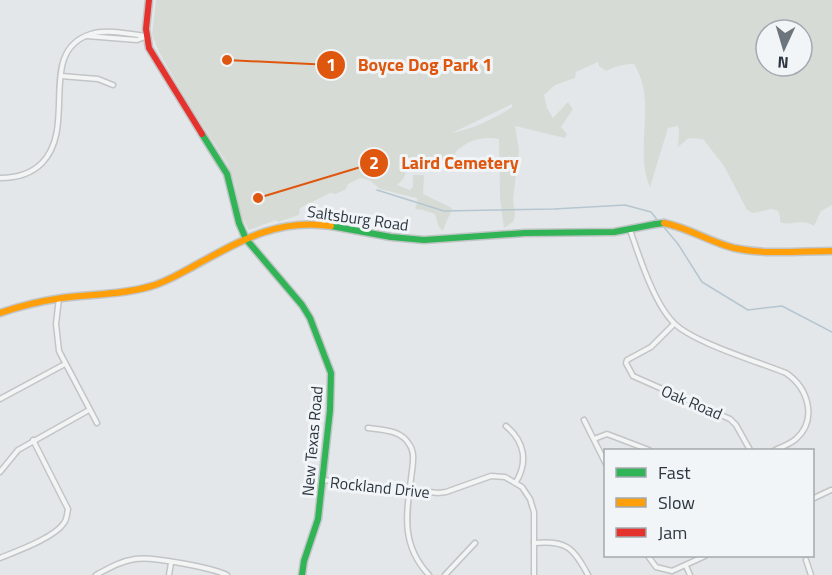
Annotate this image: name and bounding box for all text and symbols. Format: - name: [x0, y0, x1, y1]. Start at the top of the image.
- north arrow: [754, 18, 814, 78]
- callout: Boyce Dog Park 1: [316, 47, 505, 83]
- text: 1: [326, 51, 336, 78]
- text: Boyce Dog Park 1: [358, 51, 492, 78]
- text: N: [777, 51, 789, 75]
- callout: Laird Cemetery: [359, 145, 531, 181]
- text: 2: [369, 149, 379, 176]
- text: Laird Cemetery: [401, 149, 519, 176]
- street label: Saltsburg Road: [306, 199, 410, 237]
- street label: Oak Road: [658, 378, 726, 426]
- street label: New Texas Road: [295, 385, 329, 497]
- legend: [604, 449, 814, 557]
- text: Fast: [658, 459, 691, 486]
- street label: Rockland Drive: [329, 470, 431, 504]
- text: Slow: [658, 489, 695, 516]
- text: Jam: [658, 519, 687, 546]

